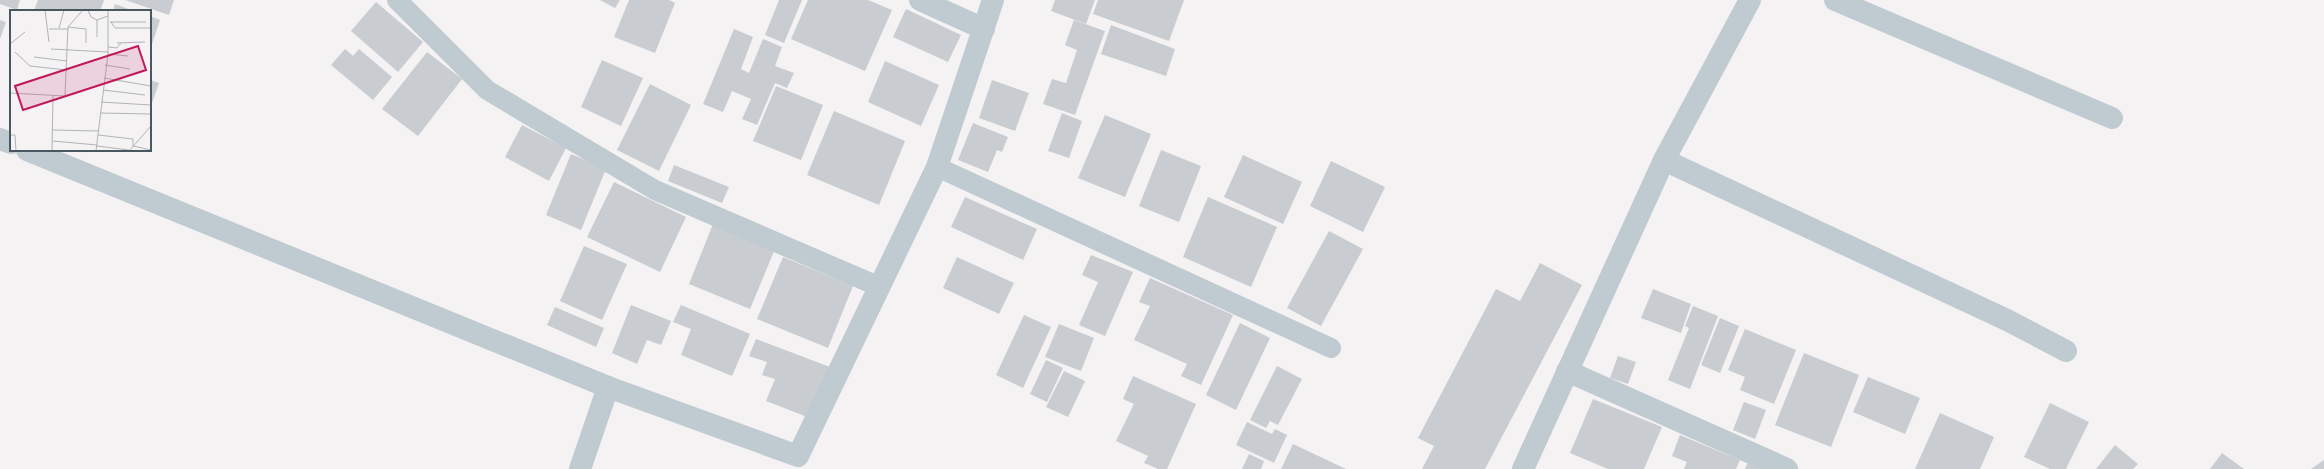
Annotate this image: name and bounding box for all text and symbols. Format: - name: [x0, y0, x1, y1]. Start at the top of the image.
- inset map: [10, 10, 151, 151]

